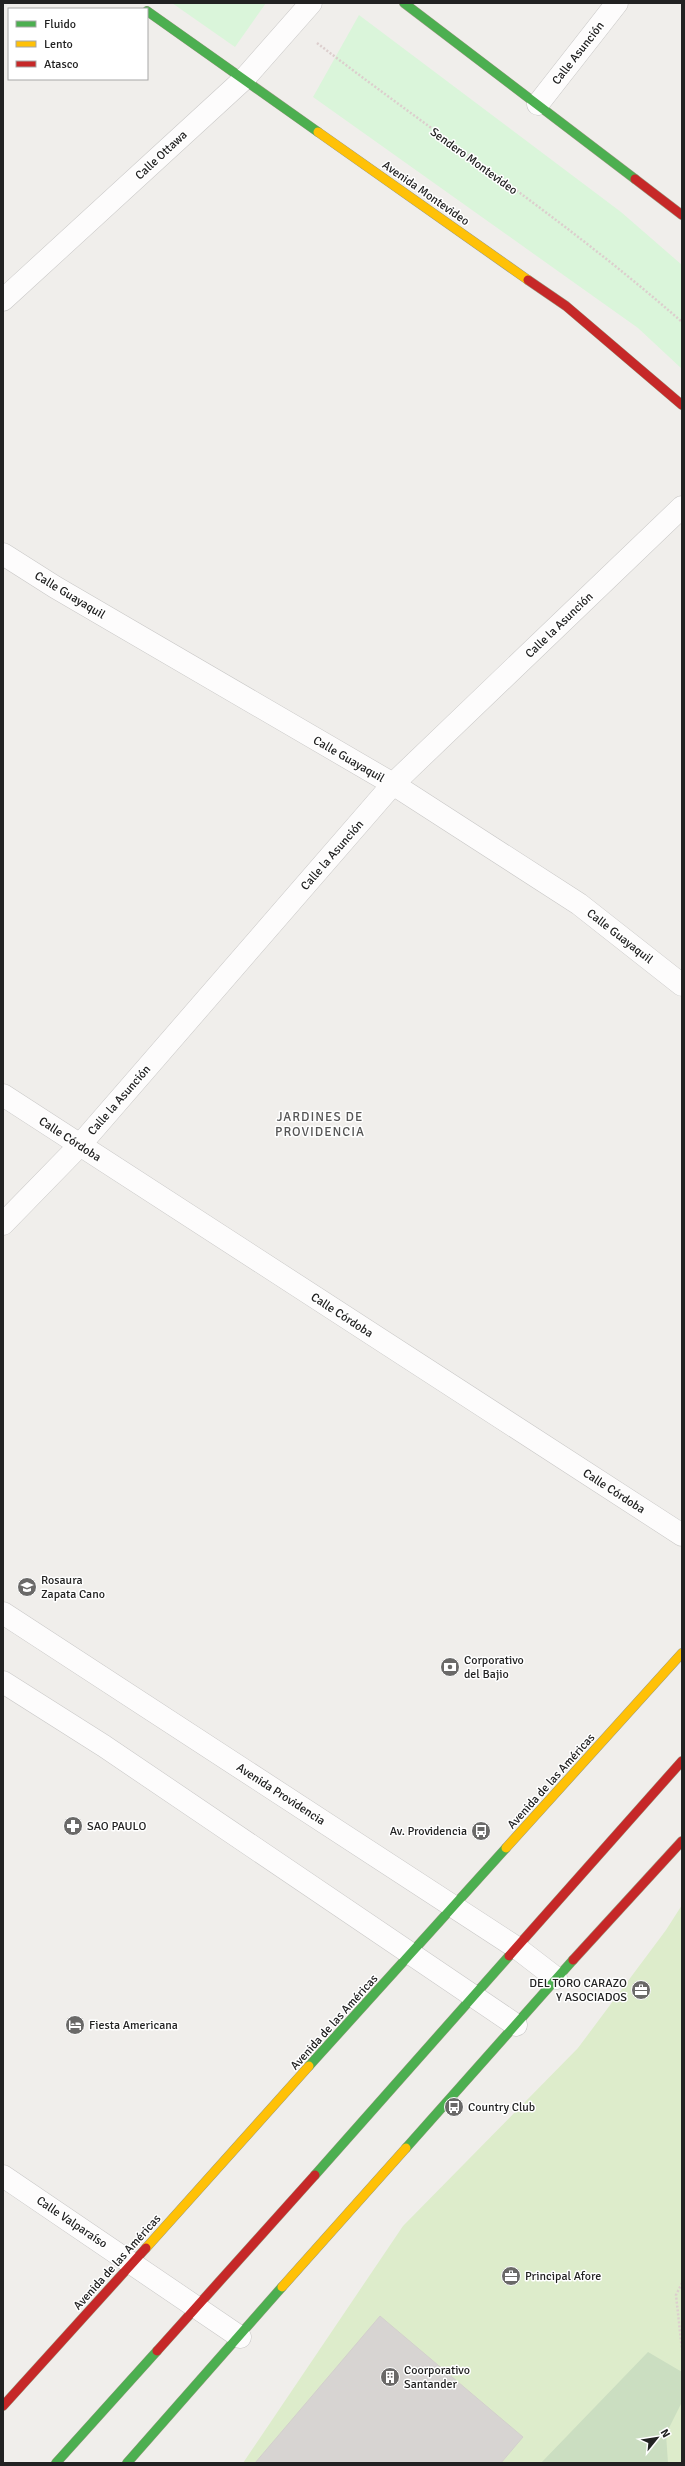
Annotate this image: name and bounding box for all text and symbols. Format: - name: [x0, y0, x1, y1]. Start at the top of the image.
- legend: [8, 8, 148, 80]
- text: Fluido: [44, 17, 76, 32]
- street label: Calle Asunción: [549, 19, 608, 88]
- text: Lento: [44, 37, 73, 52]
- text: Atasco: [44, 57, 79, 72]
- street label: Sendero Montevideo: [427, 125, 520, 198]
- street label: Calle Ottawa: [132, 128, 190, 183]
- street label: Avenida Montevideo: [379, 158, 472, 229]
- street label: Calle Guayaquil: [32, 568, 108, 623]
- street label: Calle la Asunción: [522, 589, 596, 661]
- street label: Calle Guayaquil: [310, 733, 388, 786]
- street label: Calle la Asunción: [298, 817, 367, 894]
- street label: Calle Guayaquil: [584, 906, 656, 967]
- street label: Calle la Asunción: [85, 1062, 154, 1139]
- district label: JARDINES DE PROVIDENCIA: [275, 1109, 365, 1140]
- street label: Calle Córdoba: [36, 1114, 104, 1165]
- street label: Calle Córdoba: [308, 1290, 376, 1341]
- street label: Calle Córdoba: [580, 1466, 648, 1517]
- place label: Rosaura Zapata Cano: [41, 1573, 105, 1602]
- school or university icon: Rosaura Zapata Cano: [16, 1576, 38, 1598]
- place label: Corporativo del Bajio: [464, 1653, 524, 1682]
- bank icon: Corporativo del Bajio: [439, 1656, 461, 1678]
- street label: Avenida de las Américas: [504, 1730, 598, 1832]
- street label: Avenida Providencia: [234, 1760, 328, 1829]
- pharmacy icon: SAO PAULO: [62, 1815, 84, 1837]
- place label: SAO PAULO: [87, 1819, 147, 1834]
- bus stop icon: Av. Providencia: [470, 1820, 492, 1842]
- place label: Av. Providencia: [390, 1824, 467, 1839]
- street label: Avenida de las Américas: [287, 1971, 381, 2073]
- place label: DEL TORO CARAZO Y ASOCIADOS: [529, 1976, 627, 2005]
- office icon: DEL TORO CARAZO Y ASOCIADOS: [630, 1979, 652, 2001]
- hotel icon: Fiesta Americana: [64, 2014, 86, 2036]
- place label: Fiesta Americana: [89, 2018, 178, 2033]
- bus stop icon: Country Club: [443, 2096, 465, 2118]
- place label: Country Club: [468, 2100, 535, 2115]
- street label: Calle Valparaíso: [33, 2193, 110, 2252]
- street label: Avenida de las Américas: [70, 2211, 164, 2313]
- office icon: Principal Afore: [500, 2265, 522, 2287]
- place label: Principal Afore: [525, 2269, 601, 2284]
- place label: Coorporativo Santander: [404, 2363, 470, 2392]
- building icon: Coorporativo Santander: [379, 2366, 401, 2388]
- north arrow: [637, 2418, 677, 2458]
- text: N: [658, 2427, 673, 2440]

